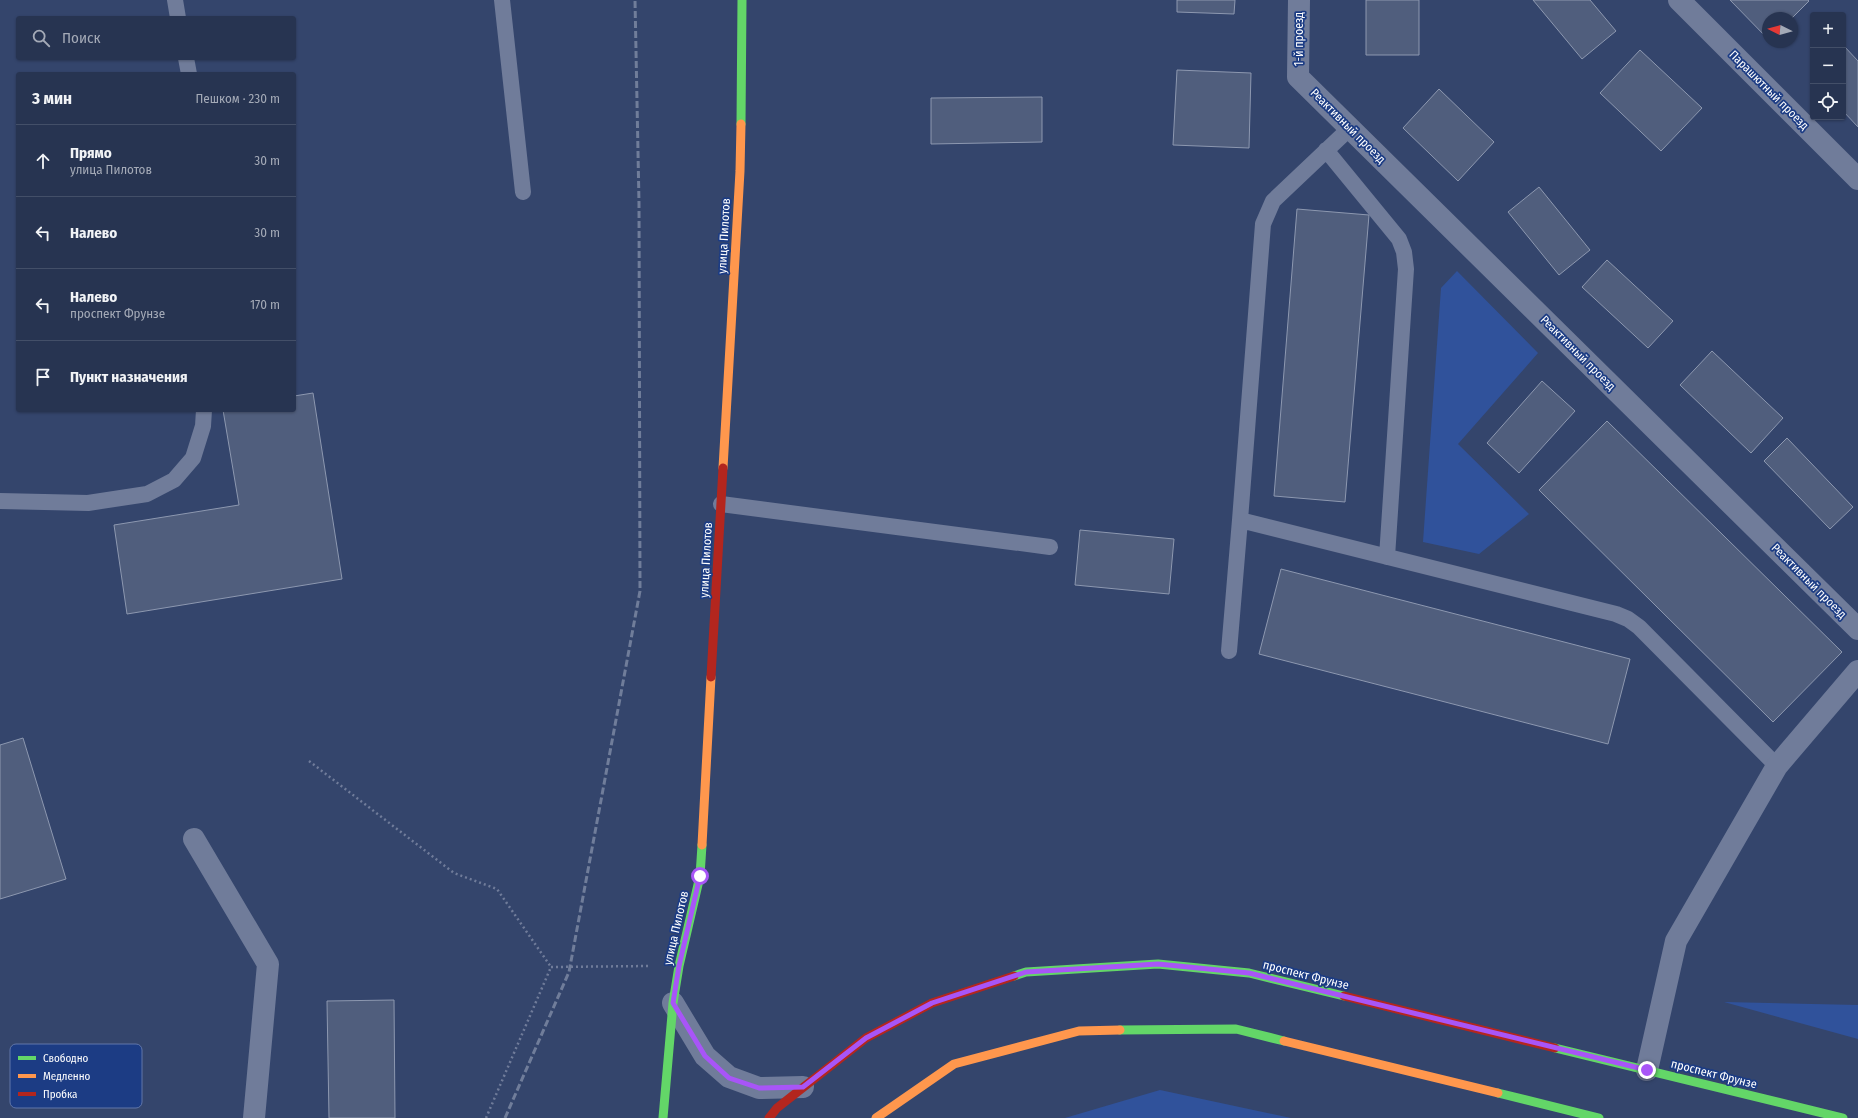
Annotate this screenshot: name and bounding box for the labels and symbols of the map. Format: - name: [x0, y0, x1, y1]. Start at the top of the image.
- street label: 1-й проезд: [1292, 12, 1306, 66]
- north arrow: [1762, 12, 1798, 48]
- street label: Парашютный проезд: [1726, 47, 1812, 133]
- street label: Реактивный проезд: [1308, 86, 1388, 166]
- street label: улица Пилотов: [715, 198, 733, 274]
- street label: Реактивный проезд: [1538, 313, 1618, 393]
- street label: улица Пилотов: [697, 522, 715, 598]
- street label: Реактивный проезд: [1769, 541, 1849, 621]
- route start: [691, 867, 709, 885]
- street label: улица Пилотов: [661, 890, 691, 966]
- street label: проспект Фрунзе: [1262, 958, 1350, 992]
- legend: [10, 1044, 142, 1108]
- text: Свободно: [43, 1052, 88, 1065]
- street label: проспект Фрунзе: [1670, 1057, 1758, 1091]
- route end: [1638, 1061, 1656, 1079]
- text: Медленно: [43, 1070, 91, 1083]
- text: Пробка: [43, 1088, 77, 1101]

